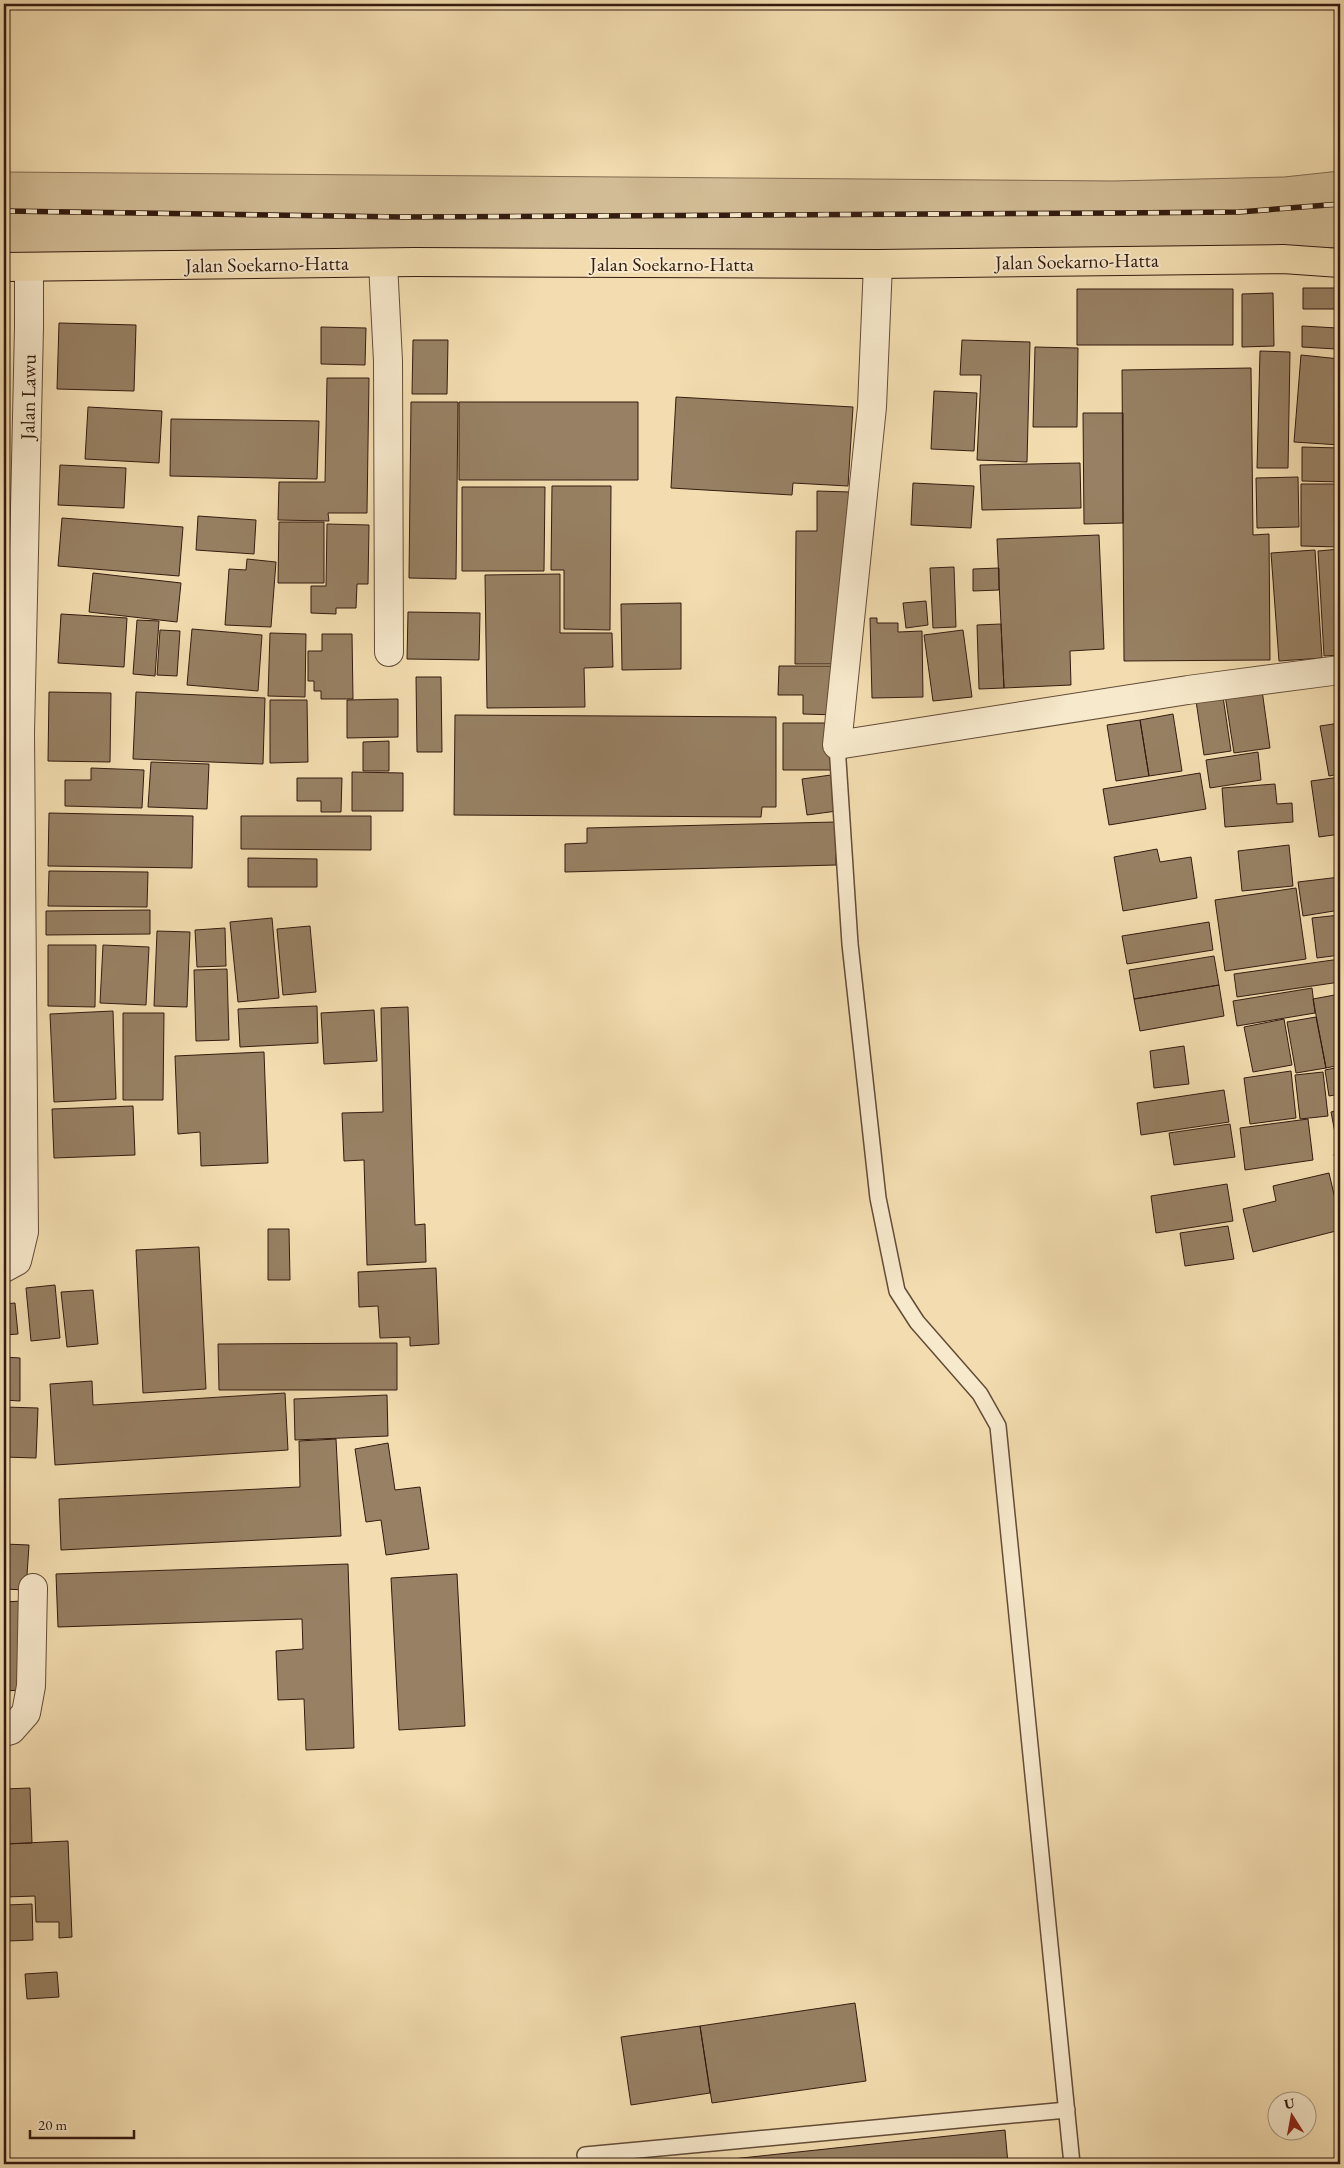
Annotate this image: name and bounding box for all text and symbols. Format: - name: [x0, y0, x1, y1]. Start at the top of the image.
- street label: Jalan Soekarno-Hatta: [993, 247, 1159, 275]
- street label: Jalan Soekarno-Hatta: [183, 250, 349, 278]
- street label: Jalan Soekarno-Hatta: [588, 251, 754, 277]
- street label: Jalan Lawu: [14, 354, 42, 442]
- north arrow: [1266, 2090, 1316, 2140]
- text: U: [1283, 2093, 1297, 2113]
- scale bar: [30, 2108, 134, 2140]
- text: 20 m: [38, 2115, 67, 2134]

